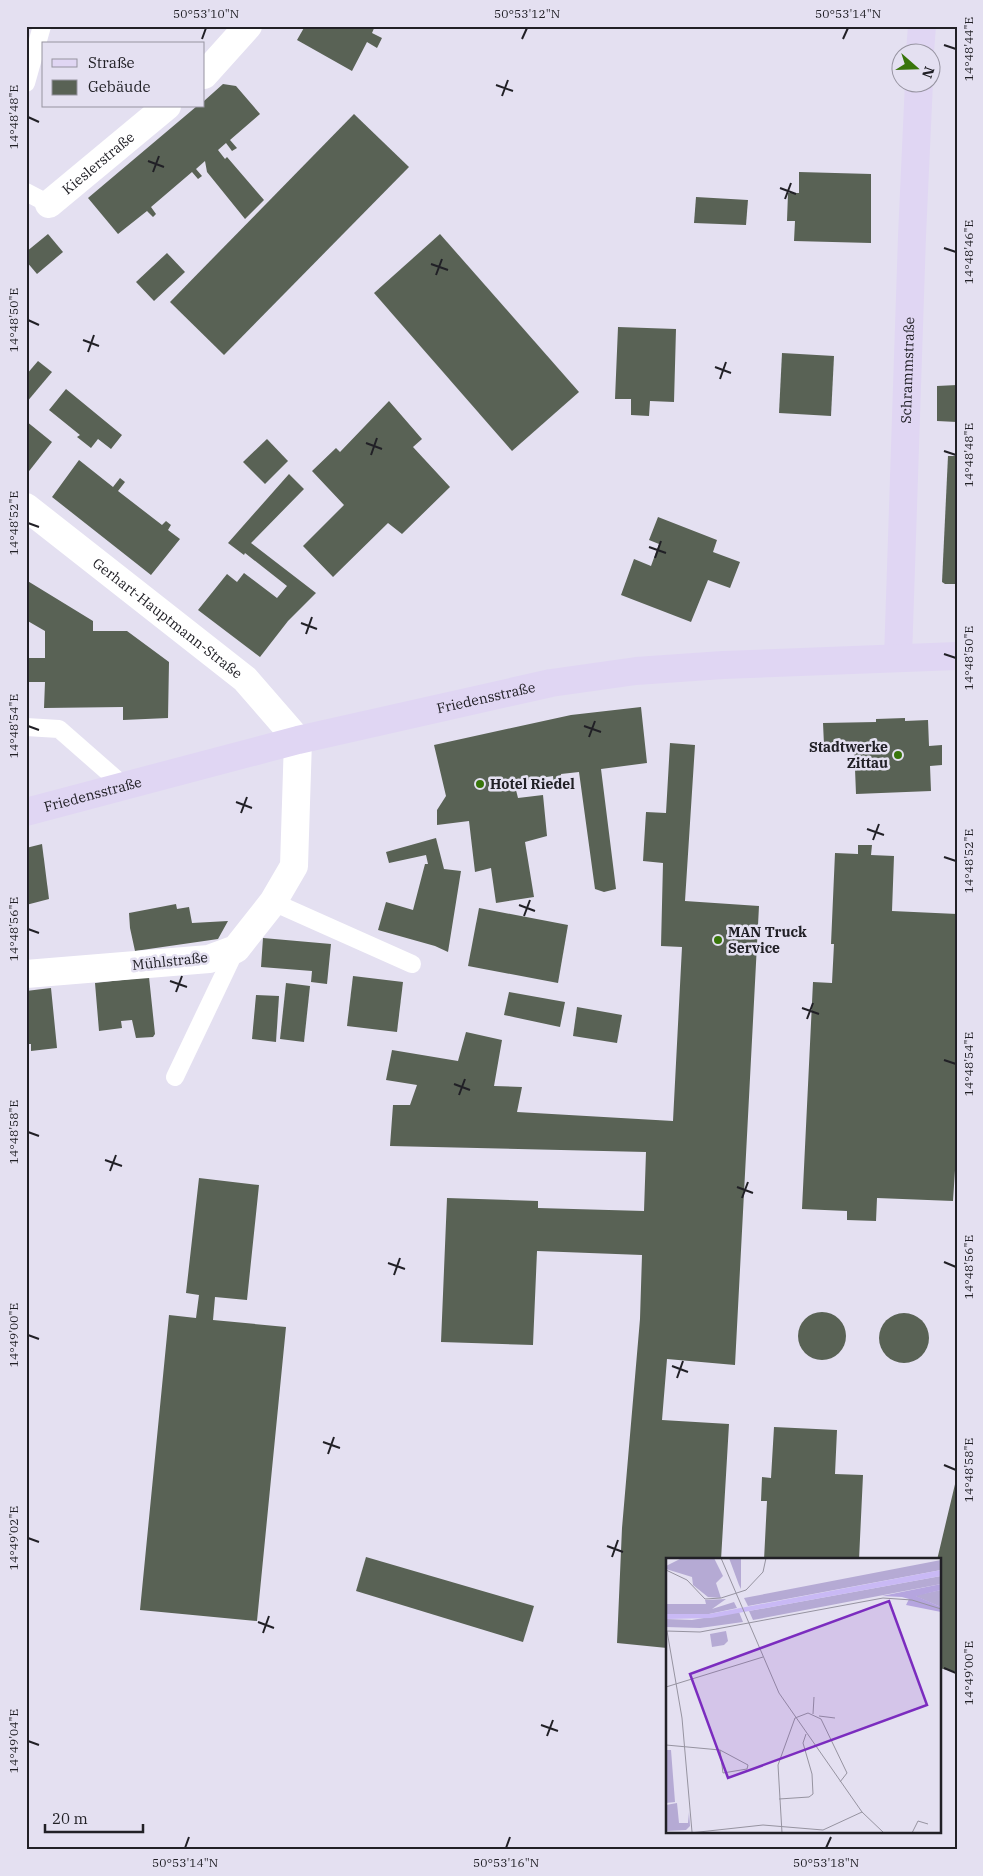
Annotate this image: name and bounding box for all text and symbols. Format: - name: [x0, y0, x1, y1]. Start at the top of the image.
- text: 50°53'10"N: [173, 6, 239, 21]
- text: 50°53'12"N: [494, 6, 560, 21]
- text: 50°53'14"N: [815, 6, 881, 21]
- text: 14°48'44"E: [961, 17, 976, 81]
- legend: [42, 42, 205, 108]
- north arrow: [890, 42, 940, 92]
- text: Straße: [88, 53, 135, 72]
- text: N: [918, 64, 939, 81]
- text: Gebäude: [88, 77, 151, 96]
- text: 14°48'48"E: [6, 85, 21, 149]
- street label: Kieslerstraße: [58, 128, 138, 198]
- text: 14°48'46"E: [961, 220, 976, 284]
- text: 14°48'50"E: [6, 288, 21, 352]
- street label: Schrammstraße: [897, 316, 918, 424]
- text: 14°48'48"E: [961, 423, 976, 487]
- text: 14°48'52"E: [6, 491, 21, 555]
- street label: Gerhart-Hauptmann-Straße: [89, 554, 246, 682]
- text: 14°48'50"E: [961, 626, 976, 690]
- street label: Friedensstraße: [435, 678, 537, 717]
- text: 14°48'54"E: [6, 694, 21, 758]
- place label: Stadtwerke Zittau: [809, 738, 888, 772]
- marker: Stadtwerke Zittau: [892, 749, 904, 761]
- street label: Friedensstraße: [42, 773, 144, 816]
- place label: Hotel Riedel: [490, 775, 575, 793]
- marker: Hotel Riedel: [474, 778, 486, 790]
- text: 14°48'52"E: [961, 829, 976, 893]
- text: 14°48'56"E: [6, 897, 21, 961]
- place label: MAN Truck Service: [728, 923, 807, 957]
- marker: MAN Truck Service: [712, 934, 724, 946]
- street label: Mühlstraße: [131, 948, 209, 974]
- text: 14°48'54"E: [961, 1032, 976, 1096]
- text: 14°48'58"E: [6, 1100, 21, 1164]
- text: 14°48'56"E: [961, 1235, 976, 1299]
- text: 14°49'00"E: [6, 1303, 21, 1367]
- text: 14°48'58"E: [961, 1438, 976, 1502]
- text: 14°49'02"E: [6, 1506, 21, 1570]
- inset map: [666, 1558, 940, 1834]
- text: 14°49'00"E: [961, 1641, 976, 1705]
- text: 14°49'04"E: [6, 1709, 21, 1773]
- scale bar: [45, 1801, 142, 1833]
- text: 20 m: [52, 1809, 88, 1828]
- text: 50°53'14"N: [152, 1855, 218, 1870]
- text: 50°53'16"N: [473, 1855, 539, 1870]
- text: 50°53'18"N: [793, 1855, 859, 1870]

